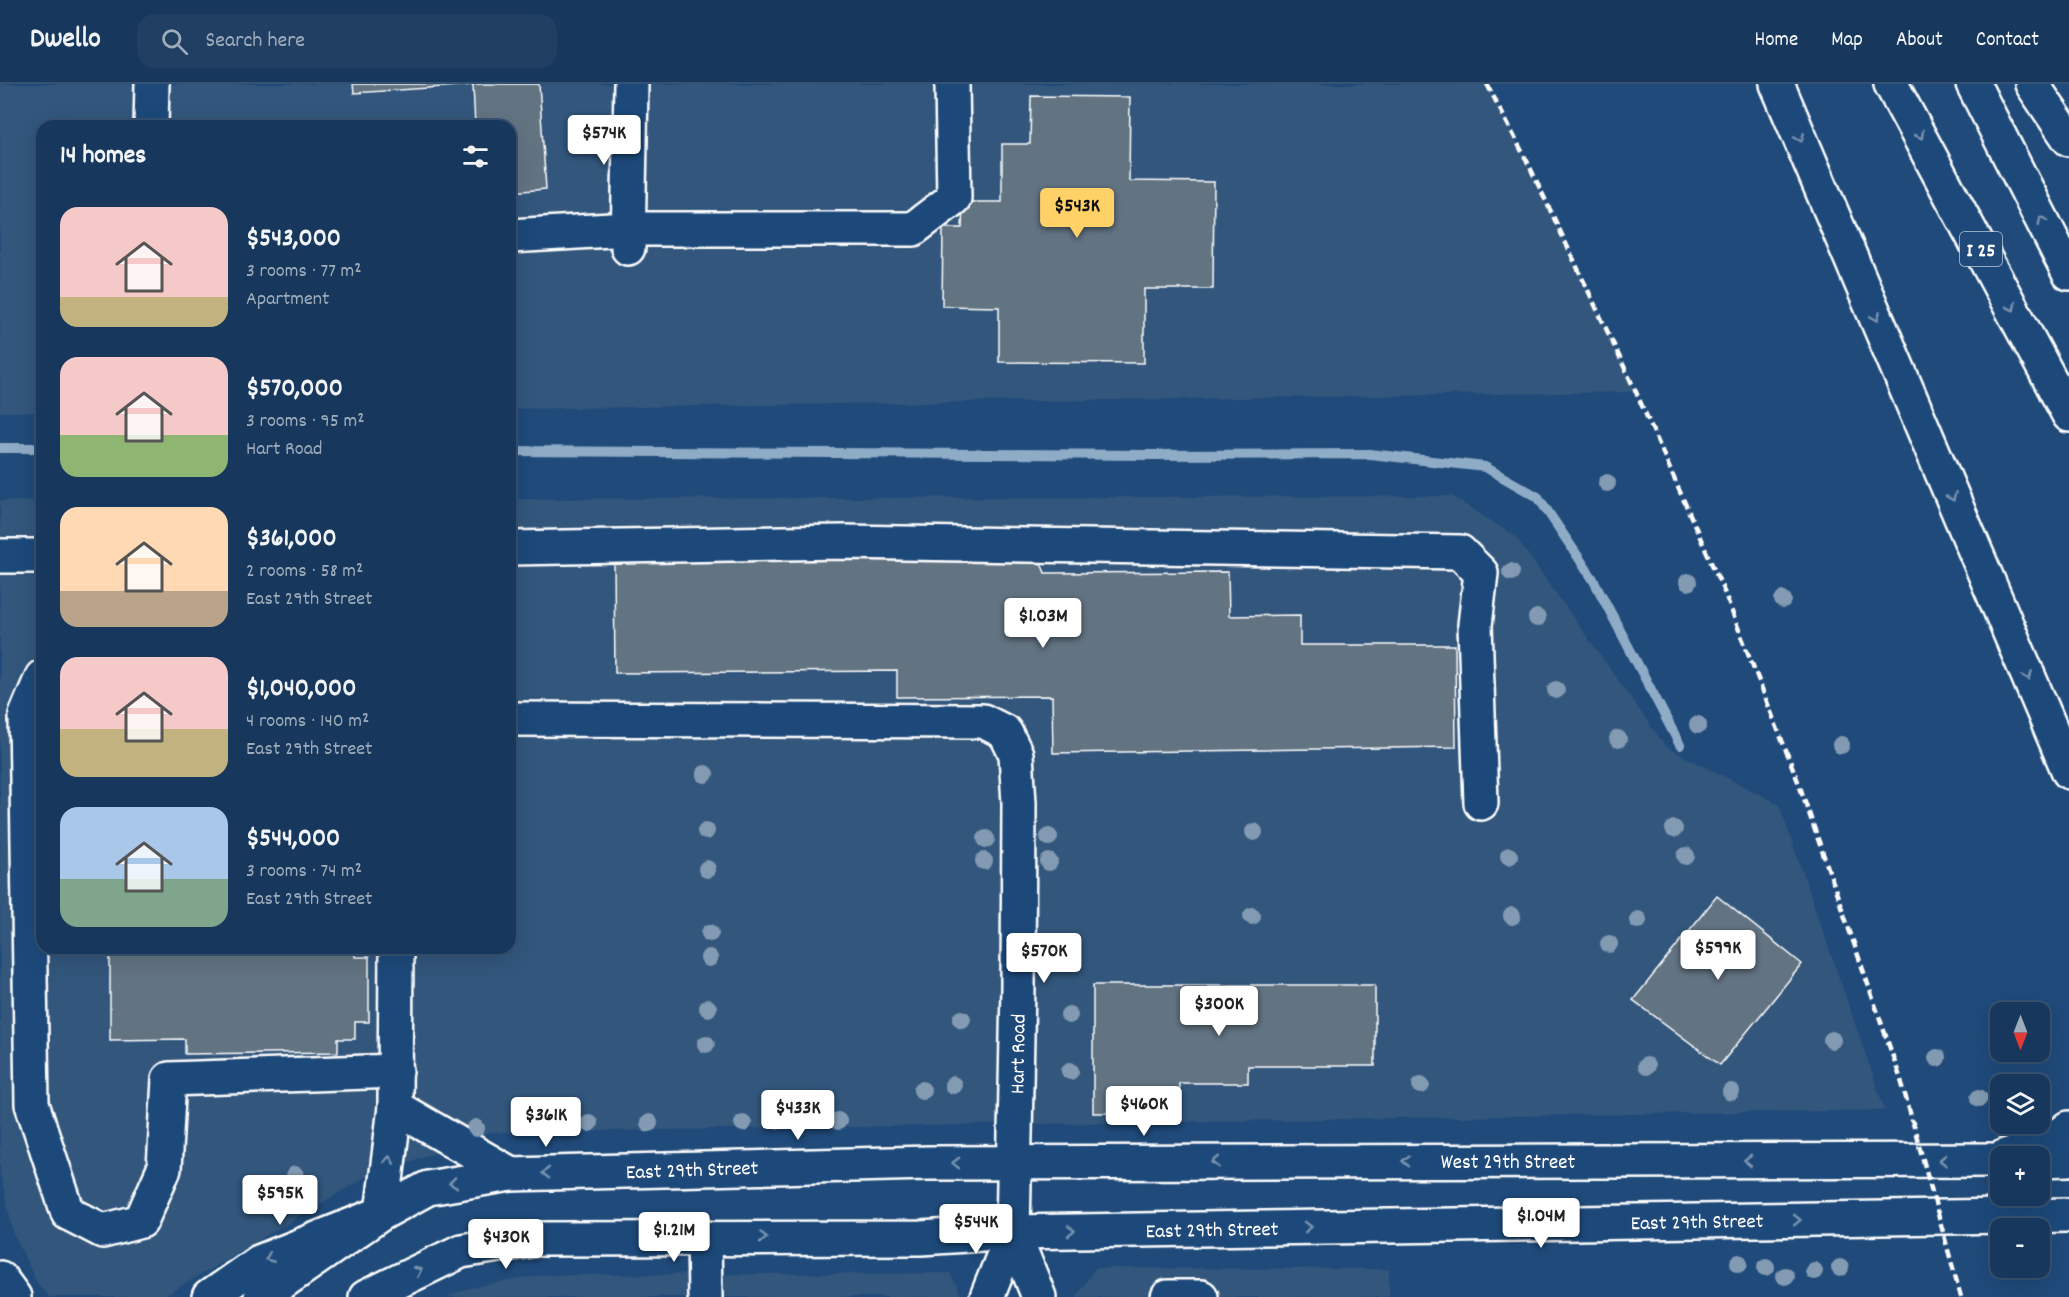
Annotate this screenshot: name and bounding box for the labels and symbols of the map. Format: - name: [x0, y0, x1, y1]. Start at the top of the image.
- pin: $574K: [562, 115, 646, 166]
- one-way arrow: [1913, 129, 1924, 140]
- one-way arrow: [1792, 132, 1804, 143]
- pin: $543K: [1035, 188, 1119, 239]
- one-way arrow: [2038, 216, 2050, 227]
- road number: I 25: [1960, 232, 2002, 266]
- one-way arrow: [2005, 301, 2016, 311]
- one-way arrow: [1869, 311, 1881, 322]
- one-way arrow: [1945, 490, 1957, 501]
- pin: $1.03M: [994, 598, 1092, 649]
- one-way arrow: [2021, 670, 2033, 681]
- pin: $599K: [1676, 930, 1760, 981]
- pin: $570K: [1002, 933, 1086, 984]
- pin: $300K: [1177, 986, 1261, 1037]
- north arrow: [1990, 1002, 2050, 1062]
- street label: Hart Road: [1004, 1014, 1036, 1094]
- pin: $460K: [1102, 1086, 1186, 1137]
- pin: $433K: [756, 1090, 840, 1141]
- pin: $361K: [504, 1097, 588, 1148]
- street label: West 29th Street: [1441, 1149, 1576, 1179]
- one-way arrow: [1938, 1154, 1947, 1166]
- one-way arrow: [382, 1155, 394, 1164]
- street label: East 29th Street: [625, 1155, 759, 1189]
- one-way arrow: [1401, 1155, 1410, 1167]
- one-way arrow: [1743, 1155, 1752, 1167]
- one-way arrow: [1212, 1156, 1221, 1168]
- one-way arrow: [951, 1157, 960, 1170]
- one-way arrow: [542, 1167, 551, 1179]
- pin: $595K: [238, 1175, 322, 1226]
- one-way arrow: [449, 1177, 458, 1189]
- pin: $1.04M: [1492, 1198, 1590, 1249]
- pin: $544K: [934, 1204, 1018, 1255]
- street label: East 29th Street: [1630, 1208, 1764, 1240]
- pin: $1.21M: [625, 1212, 723, 1263]
- one-way arrow: [1792, 1213, 1801, 1226]
- street label: East 29th Street: [1145, 1216, 1279, 1248]
- pin: $430K: [464, 1219, 548, 1270]
- one-way arrow: [1303, 1221, 1312, 1234]
- one-way arrow: [1067, 1225, 1076, 1237]
- one-way arrow: [758, 1231, 767, 1243]
- one-way arrow: [265, 1251, 276, 1263]
- one-way arrow: [411, 1266, 422, 1278]

